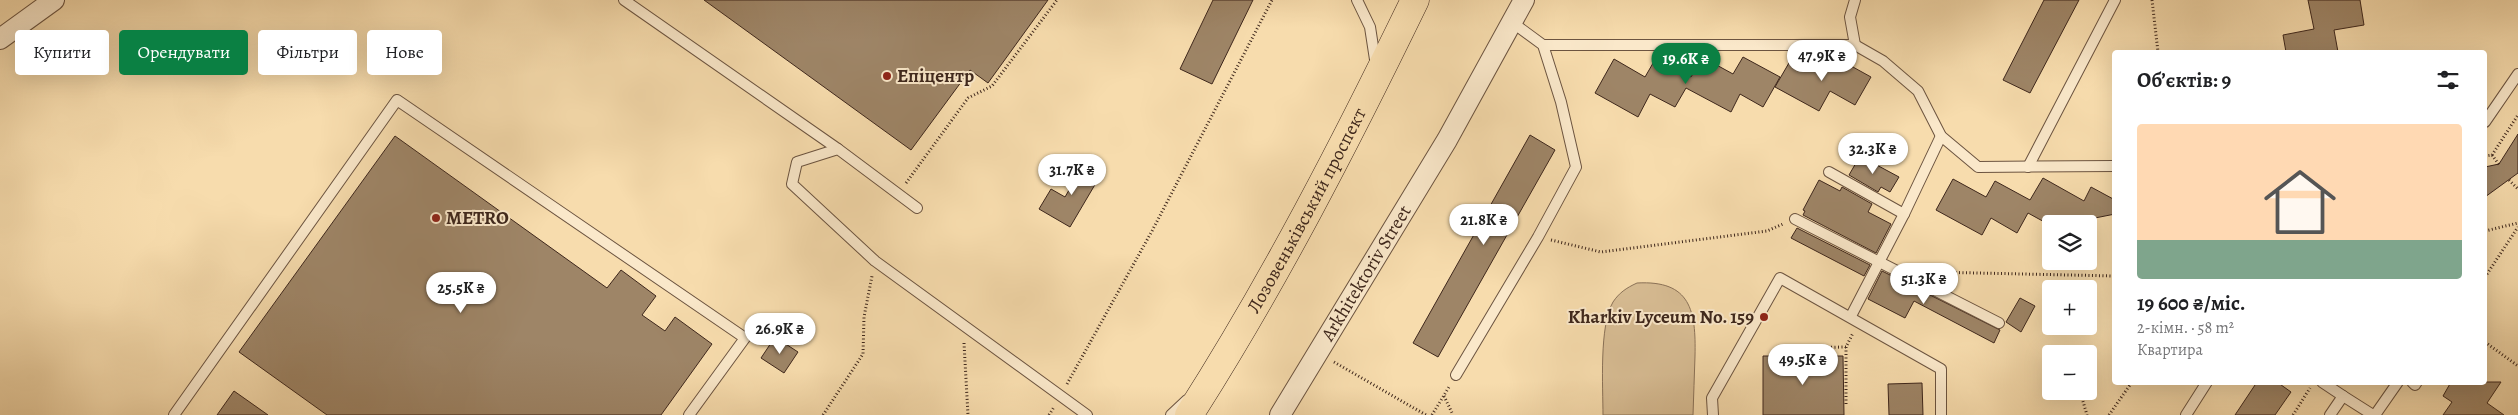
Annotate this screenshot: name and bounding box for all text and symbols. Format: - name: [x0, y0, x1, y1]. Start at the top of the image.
- chip: Купити: [15, 30, 109, 75]
- chip: Орендувати: [119, 30, 248, 75]
- chip: Фільтри: [258, 30, 357, 75]
- chip: Нове: [367, 30, 442, 75]
- pin: 47.9K ₴: [1776, 39, 1868, 82]
- pin: 19.6K ₴: [1640, 42, 1732, 85]
- text: 47.9K ₴: [1798, 45, 1846, 67]
- text: 19.6K ₴: [1663, 48, 1709, 70]
- place label: Епіцентр: [897, 63, 974, 89]
- text: Об’єктів: 9: [2137, 66, 2231, 94]
- icon: filters: [2434, 66, 2462, 94]
- marker: Епіцентр: [881, 70, 893, 82]
- street label: Лозовеньківський проспект: [1241, 103, 1373, 318]
- pin: 32.3K ₴: [1827, 132, 1919, 175]
- text: 32.3K ₴: [1849, 138, 1897, 160]
- pin: 31.7K ₴: [1026, 154, 1118, 196]
- icon: home: [2255, 157, 2345, 247]
- text: 31.7K ₴: [1049, 159, 1095, 181]
- street label: Arkhitektoriv Street: [1314, 200, 1417, 347]
- pin: 21.8K ₴: [1438, 204, 1530, 246]
- place label: METRO: [446, 205, 509, 231]
- text: 21.8K ₴: [1460, 209, 1508, 231]
- marker: METRO: [430, 212, 442, 224]
- map controls: [2042, 215, 2097, 400]
- button: layers: [2042, 215, 2097, 270]
- pin: 51.3K ₴: [1878, 262, 1970, 305]
- text: 51.3K ₴: [1901, 268, 1947, 290]
- pin: 25.5K ₴: [415, 272, 507, 314]
- text: 25.5K ₴: [437, 277, 485, 299]
- button: +: [2042, 280, 2097, 335]
- text: 19 600 ₴/міс.: [2137, 289, 2245, 317]
- place label: Kharkiv Lyceum No. 159: [1568, 304, 1754, 330]
- marker: Kharkiv Lyceum No. 159: [1758, 311, 1770, 323]
- pin: 26.9K ₴: [734, 312, 826, 355]
- text: 2-кімн. · 58 m²: [2137, 317, 2234, 339]
- text: 26.9K ₴: [756, 318, 804, 340]
- text: Квартира: [2137, 339, 2203, 361]
- pin: 49.5K ₴: [1757, 344, 1849, 386]
- button: −: [2042, 345, 2097, 400]
- text: 49.5K ₴: [1779, 349, 1827, 371]

